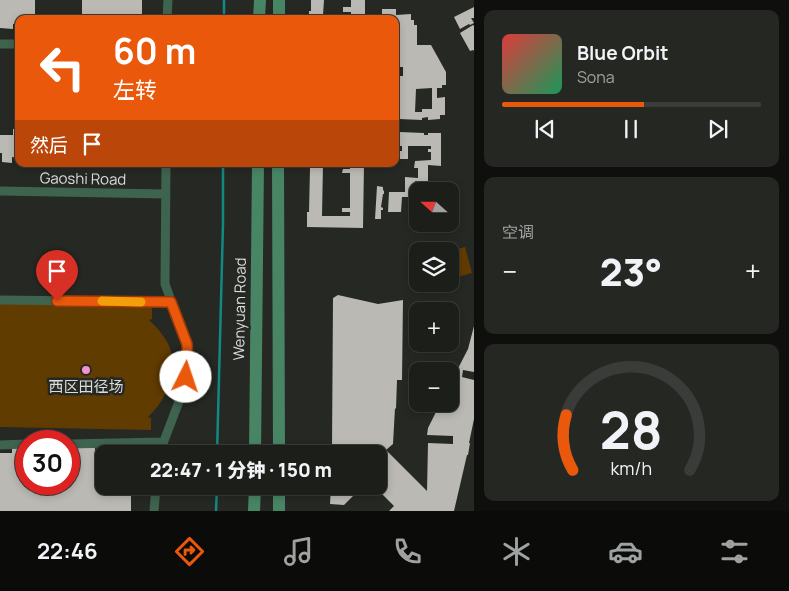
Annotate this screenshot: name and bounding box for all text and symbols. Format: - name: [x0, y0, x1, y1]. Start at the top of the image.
- text: 60 m: [113, 27, 196, 75]
- icon: left: [30, 35, 95, 100]
- text: Blue Orbit: [577, 40, 669, 66]
- text: Sona: [577, 66, 615, 88]
- text: 左转: [113, 75, 157, 105]
- icon: previous: [531, 115, 559, 143]
- icon: pause: [617, 115, 645, 143]
- icon: next: [704, 115, 732, 143]
- icon: arrive: [78, 130, 106, 158]
- text: 然后: [30, 132, 68, 158]
- street label: Gaoshi Road: [40, 167, 126, 190]
- north arrow: [409, 182, 459, 232]
- map controls: [409, 182, 459, 412]
- text: 空调: [502, 221, 534, 243]
- button: layers: [409, 242, 459, 292]
- text: 23°: [600, 245, 662, 297]
- pin: [36, 250, 78, 301]
- text: −: [502, 252, 517, 290]
- text: +: [745, 252, 761, 290]
- icon: arrive: [43, 257, 71, 285]
- street label: Wenyuan Road: [228, 257, 251, 361]
- button: +: [409, 302, 459, 352]
- position arrow: [159, 350, 211, 402]
- button: −: [409, 362, 459, 412]
- marker: 西区田径场: [80, 364, 92, 376]
- place label: 西区田径场: [48, 376, 124, 397]
- text: 28: [600, 394, 663, 465]
- speed limit sign: 30: [15, 430, 80, 495]
- text: km/h: [611, 456, 652, 480]
- text: 22:47 · 1 分钟 · 150 m: [150, 457, 332, 483]
- icon: directions: [172, 534, 207, 569]
- icon: music: [281, 534, 316, 569]
- icon: phone: [390, 534, 425, 569]
- icon: climate: [499, 534, 534, 569]
- icon: car: [608, 534, 643, 569]
- icon: filters: [717, 534, 752, 569]
- text: 22:46: [37, 536, 98, 566]

